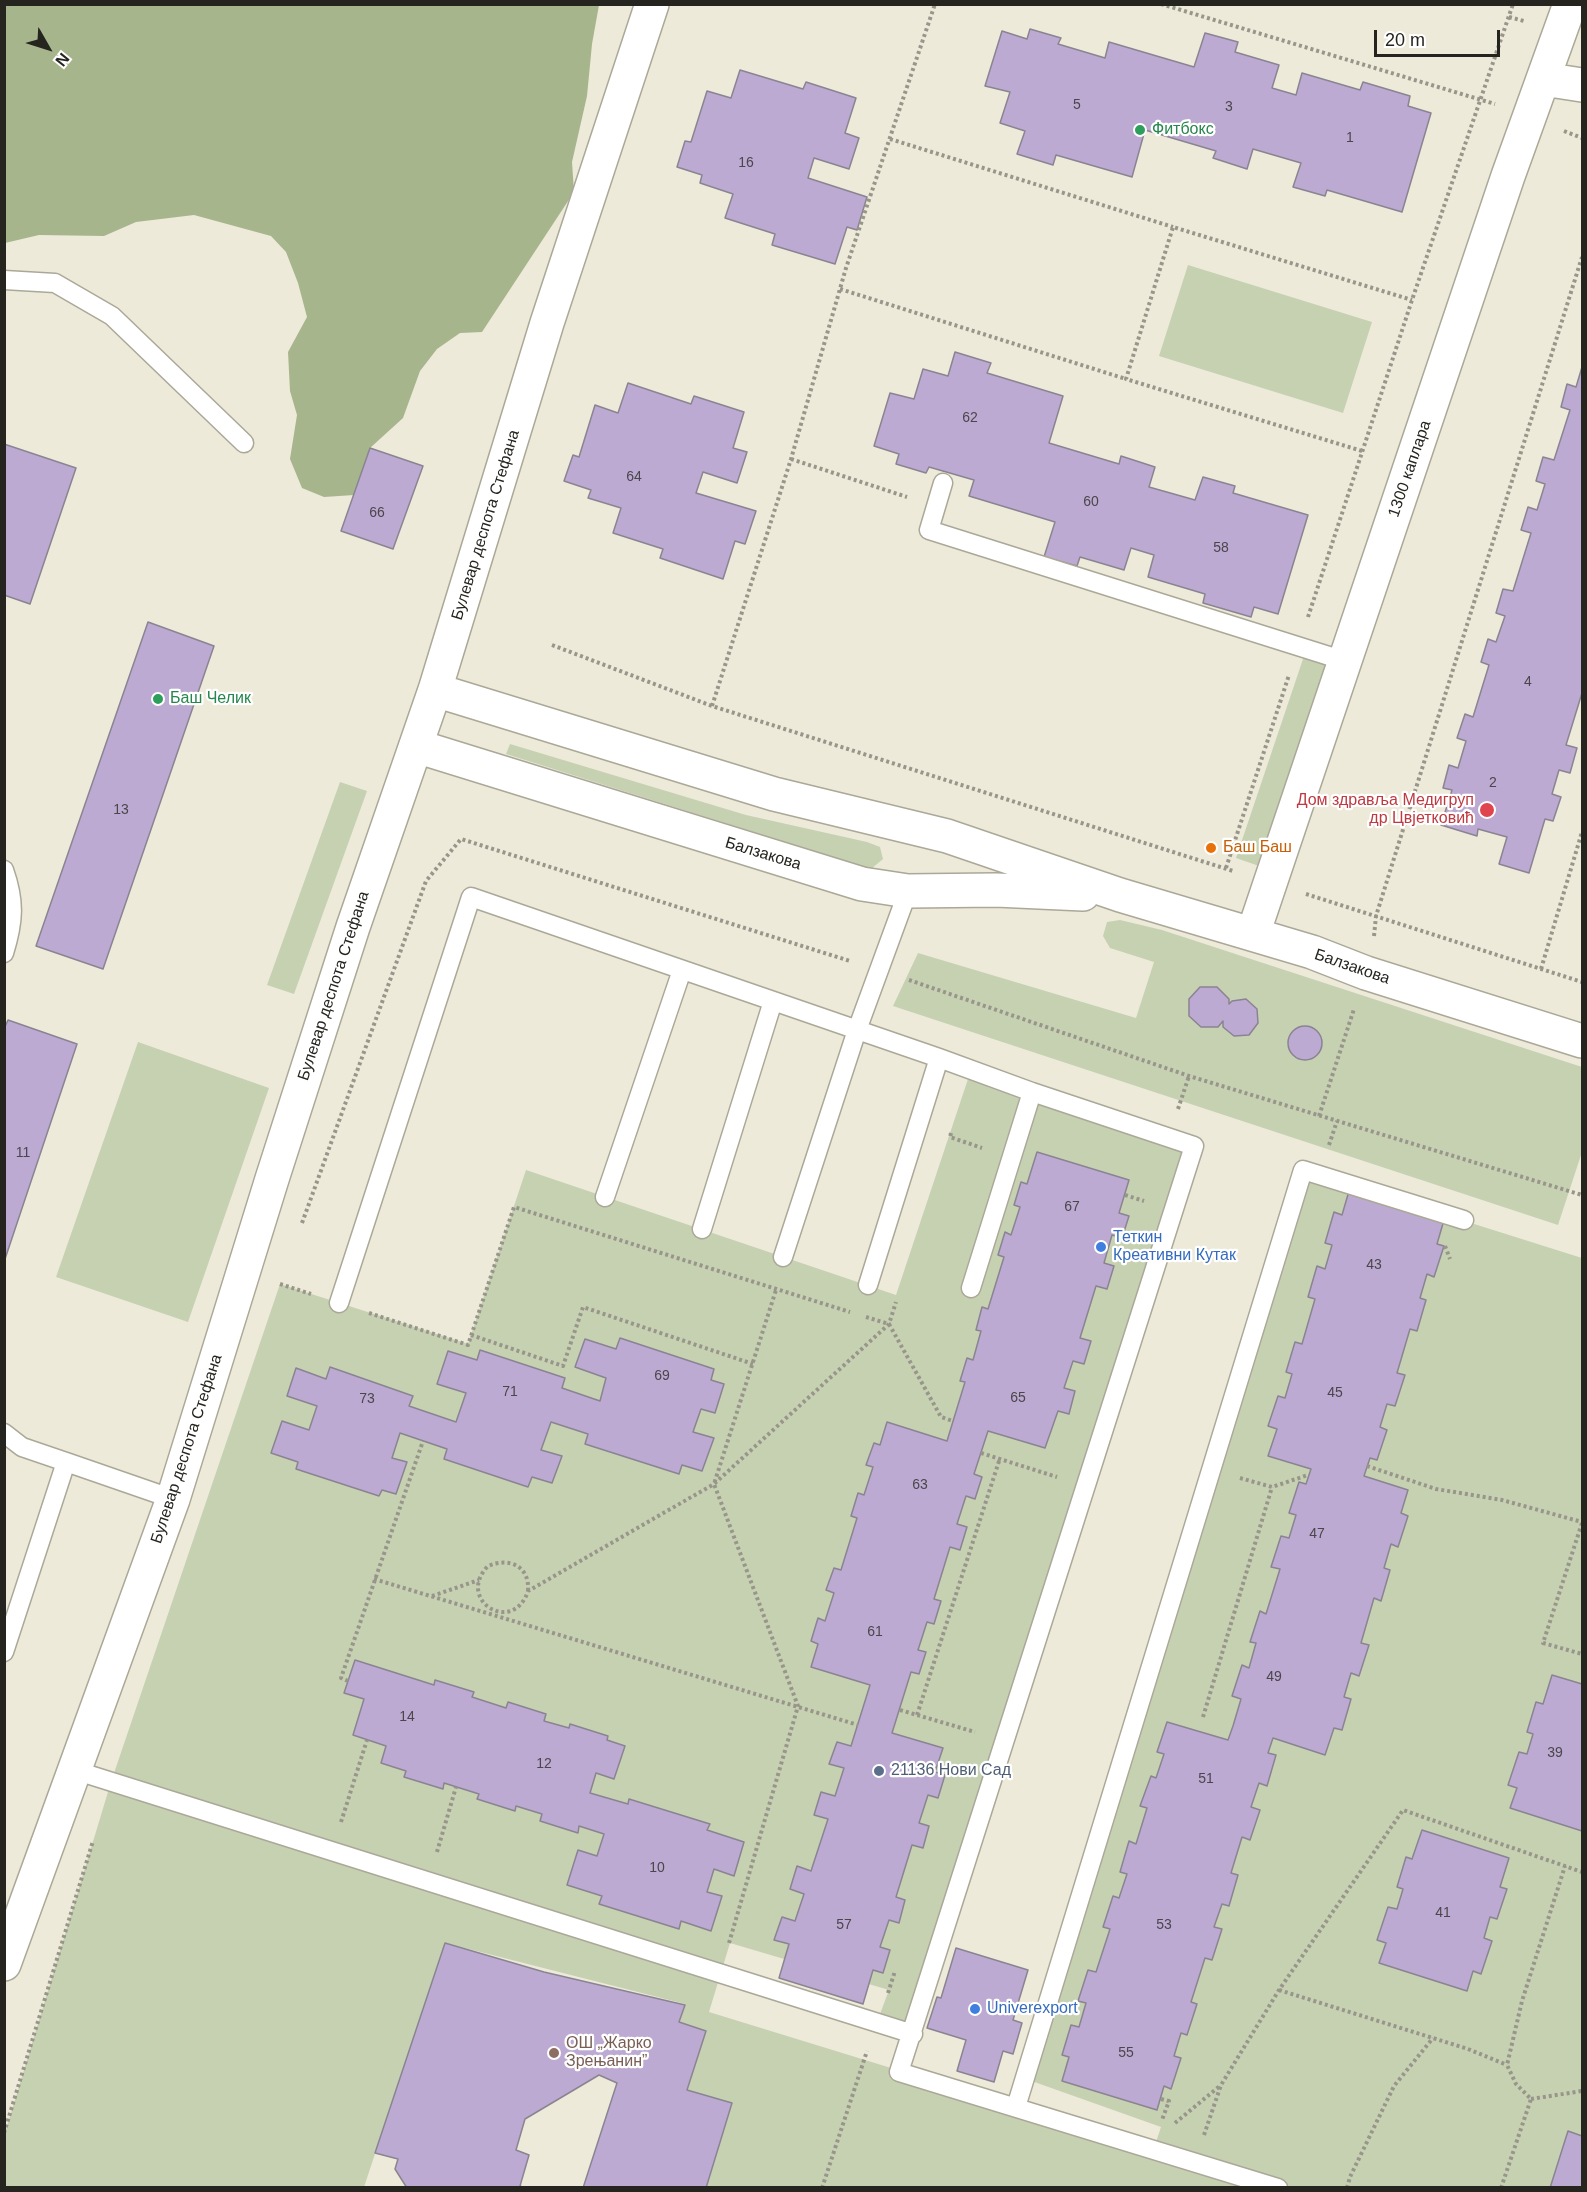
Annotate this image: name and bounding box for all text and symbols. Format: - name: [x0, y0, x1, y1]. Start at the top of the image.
- north arrow: [18, 18, 78, 78]
- scale bar: [1377, 18, 1503, 56]
- text: 20 m: [1385, 30, 1425, 50]
- text: N: [52, 50, 73, 69]
- house number: 5: [1073, 97, 1081, 113]
- house number: 3: [1225, 99, 1233, 115]
- place label: Фитбокс: [1152, 120, 1214, 140]
- marker: Фитбокс: [1133, 123, 1147, 137]
- house number: 1: [1346, 130, 1354, 146]
- house number: 16: [738, 155, 754, 171]
- house number: 62: [962, 410, 978, 426]
- street label: 1300 каплара: [1384, 418, 1436, 520]
- street label: Булевар деспота Стефана: [448, 428, 524, 622]
- house number: 64: [626, 469, 642, 485]
- house number: 60: [1083, 494, 1099, 510]
- house number: 66: [369, 505, 385, 521]
- house number: 58: [1213, 540, 1229, 556]
- house number: 4: [1524, 674, 1532, 690]
- place label: Баш Челик: [170, 689, 251, 709]
- marker: Баш Челик: [151, 692, 165, 706]
- house number: 2: [1489, 775, 1497, 791]
- place label: Дом здравља Медигруп др Цвјетковић: [1297, 791, 1474, 829]
- marker: Дом здравља Медигруп др Цвјетковић: [1478, 801, 1496, 819]
- house number: 13: [113, 802, 129, 818]
- street label: Балзакова: [723, 833, 803, 875]
- place label: Баш Баш: [1223, 838, 1292, 858]
- marker: Баш Баш: [1204, 841, 1218, 855]
- street label: Булевар деспота Стефана: [294, 889, 374, 1083]
- street label: Балзакова: [1312, 945, 1392, 989]
- house number: 11: [16, 1145, 30, 1161]
- house number: 67: [1064, 1199, 1080, 1215]
- place label: Теткин Креативни Кутак: [1113, 1228, 1236, 1266]
- marker: Теткин Креативни Кутак: [1094, 1240, 1108, 1254]
- house number: 43: [1366, 1257, 1382, 1273]
- street label: Булевар деспота Стефана: [147, 1352, 227, 1546]
- house number: 69: [654, 1368, 670, 1384]
- house number: 71: [502, 1384, 518, 1400]
- house number: 45: [1327, 1385, 1343, 1401]
- house number: 65: [1010, 1390, 1026, 1406]
- house number: 73: [359, 1391, 375, 1407]
- house number: 63: [912, 1477, 928, 1493]
- house number: 47: [1309, 1526, 1325, 1542]
- house number: 61: [867, 1624, 883, 1640]
- house number: 49: [1266, 1669, 1282, 1685]
- house number: 14: [399, 1709, 415, 1725]
- house number: 39: [1547, 1745, 1563, 1761]
- house number: 12: [536, 1756, 552, 1772]
- place label: 21136 Нови Сад: [891, 1761, 1011, 1781]
- marker: 21136 Нови Сад: [872, 1764, 886, 1778]
- house number: 51: [1198, 1771, 1214, 1787]
- house number: 10: [649, 1860, 665, 1876]
- house number: 41: [1435, 1905, 1451, 1921]
- house number: 57: [836, 1917, 852, 1933]
- house number: 53: [1156, 1917, 1172, 1933]
- place label: Univerexport: [987, 1999, 1078, 2019]
- marker: Univerexport: [968, 2002, 982, 2016]
- place label: ОШ „Жарко Зрењанин”: [566, 2034, 652, 2072]
- house number: 55: [1118, 2045, 1134, 2061]
- marker: ОШ „Жарко Зрењанин”: [547, 2046, 561, 2060]

